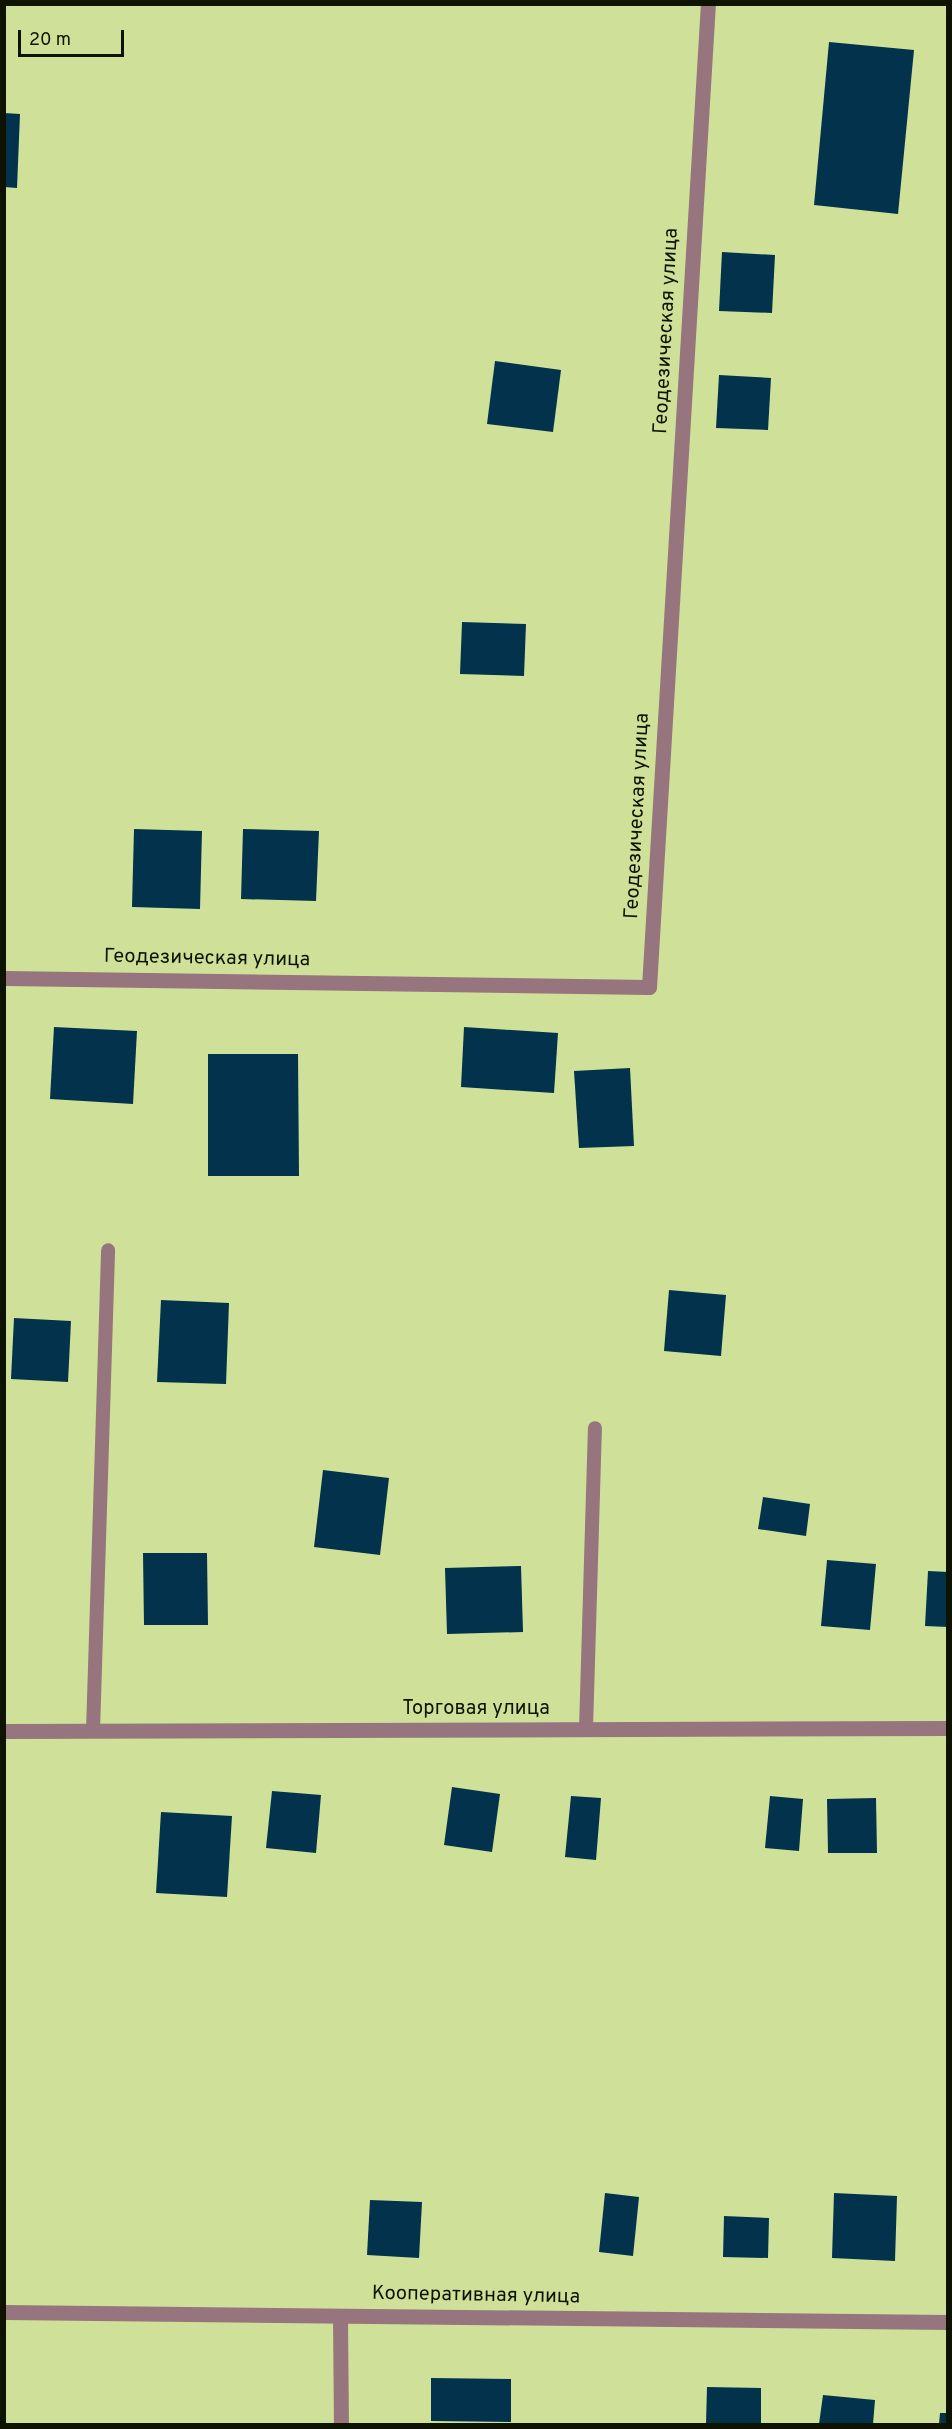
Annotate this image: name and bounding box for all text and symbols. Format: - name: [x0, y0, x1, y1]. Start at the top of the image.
- scale bar: [21, 18, 128, 56]
- text: 20 m: [29, 29, 71, 52]
- street label: Геодезическая улица: [650, 227, 684, 435]
- street label: Геодезическая улица: [621, 712, 655, 920]
- street label: Геодезическая улица: [104, 945, 310, 973]
- street label: Торговая улица: [402, 1697, 550, 1721]
- street label: Кооперативная улица: [372, 2282, 580, 2310]

